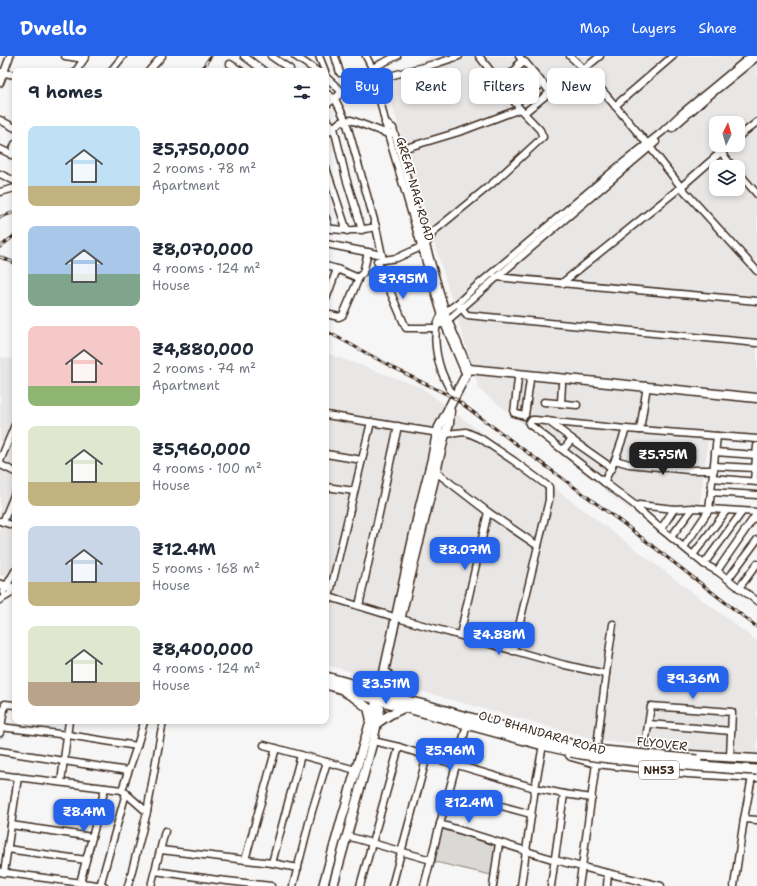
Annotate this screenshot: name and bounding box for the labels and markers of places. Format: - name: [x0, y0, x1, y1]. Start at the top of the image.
- pin: ₹7.95M: [370, 266, 436, 300]
- pin: ₹5.75M: [630, 442, 696, 476]
- pin: ₹8.07M: [432, 537, 498, 571]
- pin: ₹4.88M: [466, 622, 532, 656]
- pin: ₹9.36M: [660, 666, 726, 700]
- pin: ₹3.51M: [353, 671, 419, 705]
- pin: ₹5.96M: [417, 738, 483, 772]
- pin: ₹12.4M: [436, 790, 502, 824]
- pin: ₹8.4M: [56, 799, 112, 833]

